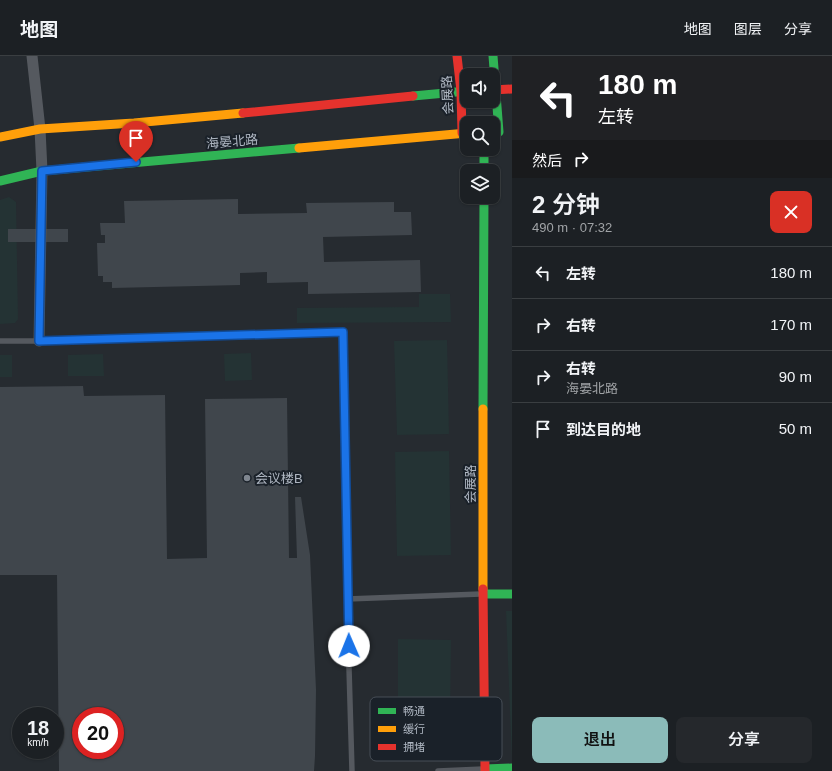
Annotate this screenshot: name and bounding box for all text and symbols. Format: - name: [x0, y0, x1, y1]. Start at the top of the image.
- text: 地图: [20, 19, 58, 40]
- text: 地图: [684, 21, 712, 37]
- text: 图层: [734, 21, 762, 37]
- text: 分享: [784, 21, 812, 37]
- map controls: [460, 68, 500, 204]
- button: sound: [460, 68, 500, 108]
- text: 180 m: [598, 69, 677, 100]
- icon: left: [532, 72, 584, 124]
- street label: 会展路: [439, 75, 456, 115]
- text: 左转: [598, 107, 634, 127]
- button: search: [460, 116, 500, 156]
- pin: [119, 121, 153, 162]
- icon: arrive: [125, 127, 147, 149]
- street label: 海晏北路: [205, 132, 259, 151]
- icon: right: [570, 148, 592, 170]
- text: 然后: [532, 152, 562, 169]
- button: layers: [460, 164, 500, 204]
- text: 2 分钟: [532, 191, 600, 218]
- button: close: [770, 191, 812, 233]
- text: 490 m · 07:32: [532, 220, 612, 235]
- icon: left: [532, 262, 554, 284]
- text: 180 m: [770, 264, 812, 281]
- text: 左转: [566, 265, 596, 282]
- icon: right: [532, 314, 554, 336]
- text: 170 m: [770, 316, 812, 333]
- text: 右转: [566, 317, 596, 334]
- text: 右转: [566, 360, 596, 377]
- icon: right: [532, 366, 554, 388]
- text: 90 m: [779, 368, 812, 385]
- text: 海晏北路: [566, 381, 618, 396]
- icon: arrive: [532, 418, 554, 440]
- text: 50 m: [779, 420, 812, 437]
- text: 到达目的地: [566, 421, 641, 438]
- street label: 会展路: [463, 464, 478, 504]
- place label: 会议楼B: [255, 471, 303, 486]
- marker: 会议楼B: [242, 473, 252, 483]
- position arrow: [328, 625, 370, 667]
- legend: [370, 697, 502, 761]
- text: 畅通: [403, 705, 425, 717]
- speed limit sign: 20: [72, 707, 124, 759]
- text: 18: [27, 717, 49, 739]
- button: 退出: [532, 717, 668, 763]
- button: 分享: [676, 717, 812, 763]
- text: 缓行: [403, 723, 425, 735]
- text: km/h: [27, 737, 49, 748]
- text: 拥堵: [403, 741, 425, 753]

